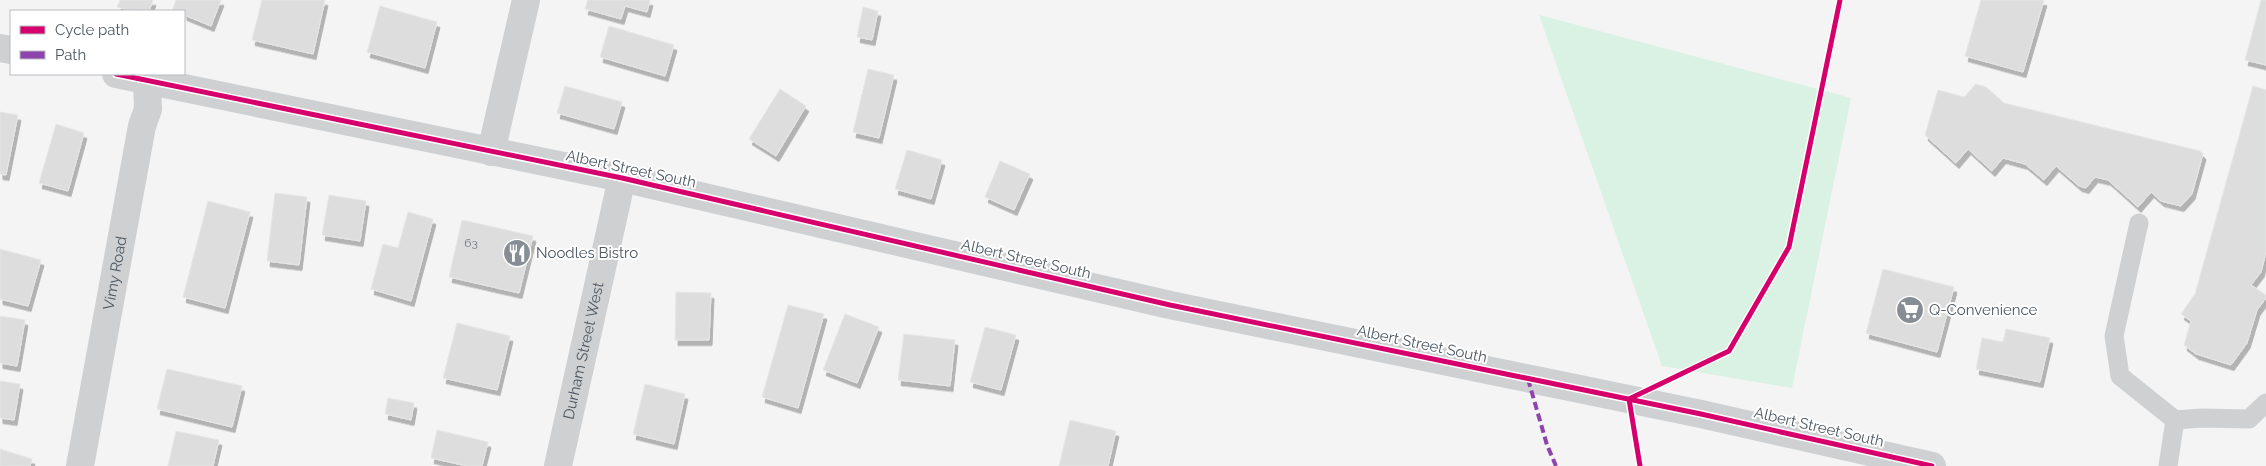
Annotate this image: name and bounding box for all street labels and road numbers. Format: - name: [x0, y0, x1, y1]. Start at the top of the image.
- street label: Albert Street South: [564, 146, 698, 192]
- street label: Vimy Road: [100, 235, 131, 312]
- street label: Albert Street South: [959, 235, 1093, 283]
- street label: Durham Street West: [560, 280, 608, 421]
- street label: Albert Street South: [1355, 321, 1489, 367]
- street label: Albert Street South: [1752, 403, 1886, 451]

